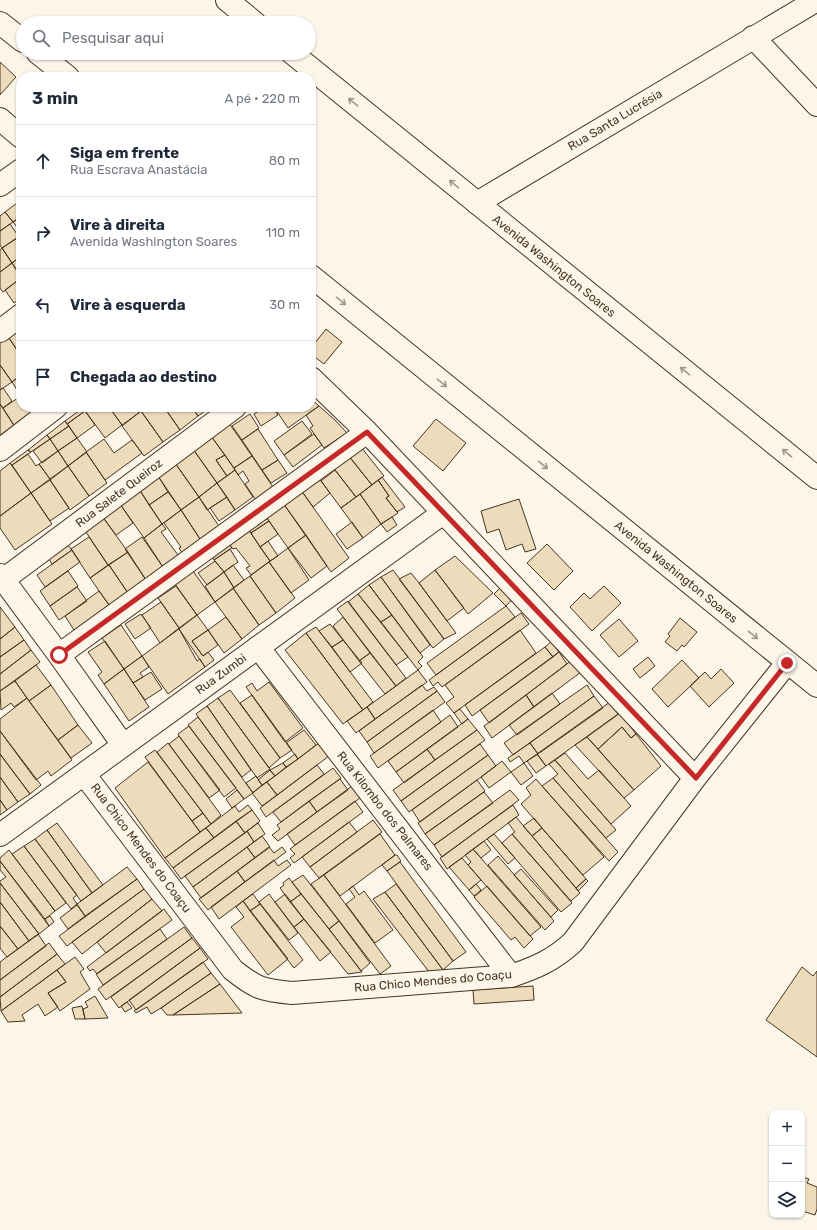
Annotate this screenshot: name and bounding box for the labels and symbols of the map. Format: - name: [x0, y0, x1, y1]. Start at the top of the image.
- street label: Rua Santa Lucrésia: [565, 86, 665, 154]
- one-way arrow: [347, 98, 358, 107]
- one-way arrow: [448, 180, 459, 189]
- street label: Avenida Washington Soares: [490, 212, 618, 320]
- one-way arrow: [336, 297, 347, 305]
- one-way arrow: [680, 367, 691, 376]
- one-way arrow: [437, 379, 448, 387]
- one-way arrow: [781, 449, 792, 457]
- street label: Rua Salete Queiroz: [73, 456, 165, 530]
- one-way arrow: [538, 460, 549, 469]
- street label: Avenida Washington Soares: [612, 518, 740, 626]
- one-way arrow: [747, 631, 758, 639]
- route start: [50, 646, 68, 664]
- street label: Rua Zumbi: [193, 651, 249, 697]
- route end: [778, 654, 796, 672]
- street label: Rua Kilombo dos Palmares: [334, 749, 436, 873]
- street label: Rua Chico Mendes do Coaçu: [88, 781, 194, 915]
- street label: Rua Chico Mendes do Coaçu: [354, 967, 512, 995]

